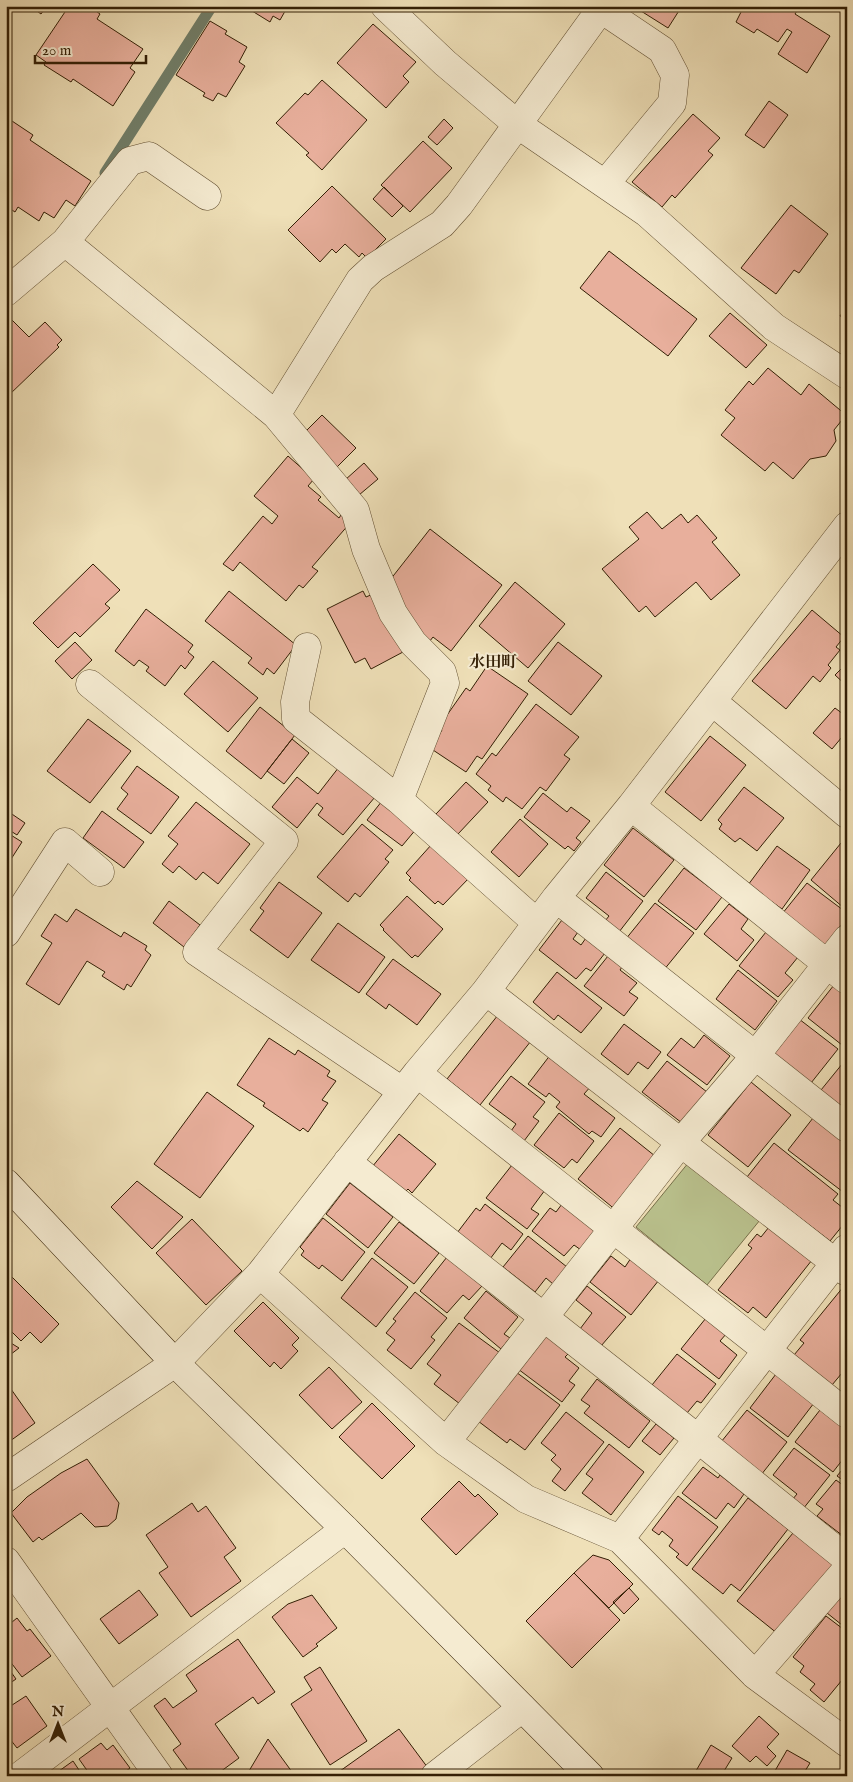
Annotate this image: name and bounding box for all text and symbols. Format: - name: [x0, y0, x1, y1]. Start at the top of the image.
- scale bar: [35, 32, 146, 64]
- text: 20 m: [42, 41, 72, 60]
- district label: 水田町: [469, 653, 517, 673]
- north arrow: [32, 1700, 82, 1750]
- text: N: [51, 1703, 64, 1721]

